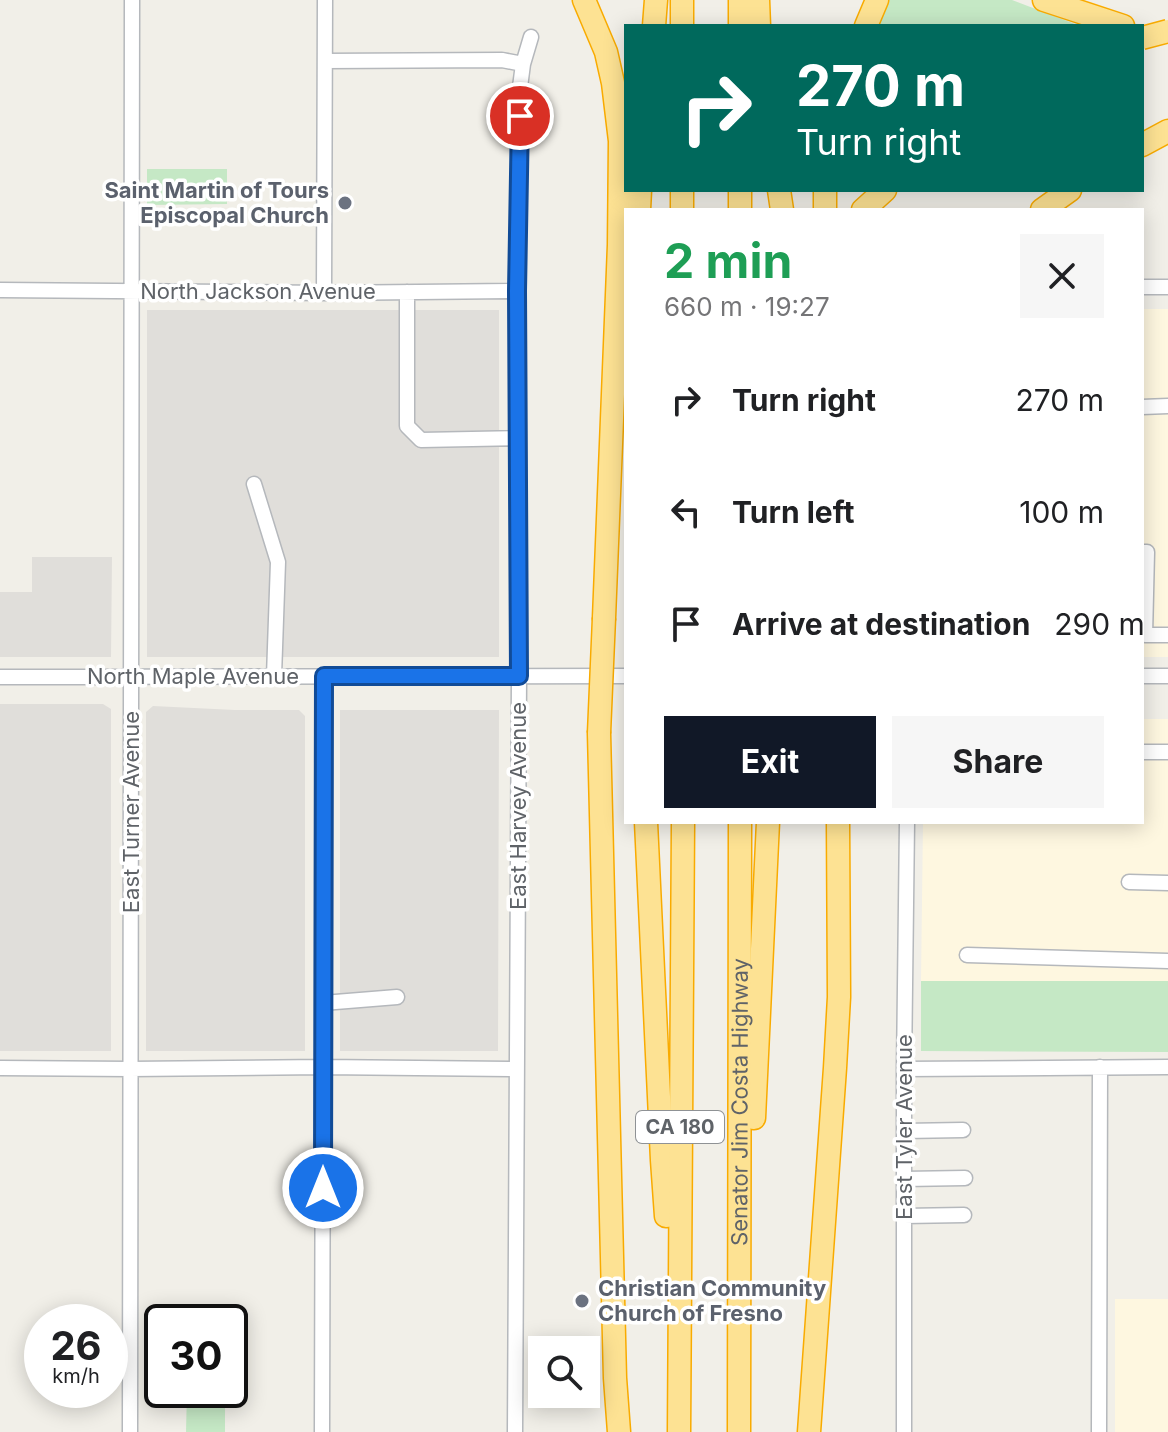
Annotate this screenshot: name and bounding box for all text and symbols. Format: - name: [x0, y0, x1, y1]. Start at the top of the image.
- text: 270 m: [796, 52, 965, 120]
- icon: right: [664, 56, 768, 160]
- pin: [486, 82, 554, 150]
- icon: arrive: [498, 94, 542, 138]
- text: Turn right: [796, 120, 961, 164]
- place label: Saint Martin of Tours Episcopal Church: [104, 177, 329, 228]
- marker: Saint Martin of Tours Episcopal Church: [336, 194, 354, 212]
- text: 2 min: [664, 231, 792, 290]
- button: close: [1020, 234, 1104, 318]
- street label: North Jackson Avenue: [140, 278, 376, 304]
- text: 660 m · 19:27: [664, 291, 830, 322]
- icon: right: [664, 378, 708, 422]
- text: Turn right: [732, 382, 876, 418]
- text: 270 m: [1016, 382, 1104, 418]
- icon: left: [664, 490, 708, 534]
- text: Turn left: [732, 494, 854, 530]
- text: 100 m: [1019, 494, 1104, 530]
- icon: arrive: [664, 602, 708, 646]
- text: Arrive at destination: [732, 606, 1030, 642]
- text: 290 m: [1054, 606, 1145, 642]
- street label: North Maple Avenue: [87, 663, 299, 689]
- street label: East Harvey Avenue: [505, 702, 531, 910]
- street label: East Turner Avenue: [118, 711, 144, 913]
- button: Exit: [664, 716, 876, 808]
- button: Share: [892, 716, 1104, 808]
- street label: Senator Jim Costa Highway: [726, 958, 753, 1246]
- street label: East Tyler Avenue: [891, 1034, 917, 1220]
- road number: CA 180: [636, 1111, 724, 1143]
- position arrow: [281, 1146, 365, 1230]
- place label: Christian Community Church of Fresno: [598, 1275, 826, 1326]
- marker: Christian Community Church of Fresno: [573, 1292, 591, 1310]
- speed limit sign: 30: [144, 1304, 248, 1408]
- text: 26: [50, 1321, 102, 1370]
- map controls: [528, 1336, 600, 1408]
- button: search: [528, 1336, 600, 1408]
- text: km/h: [52, 1364, 100, 1388]

